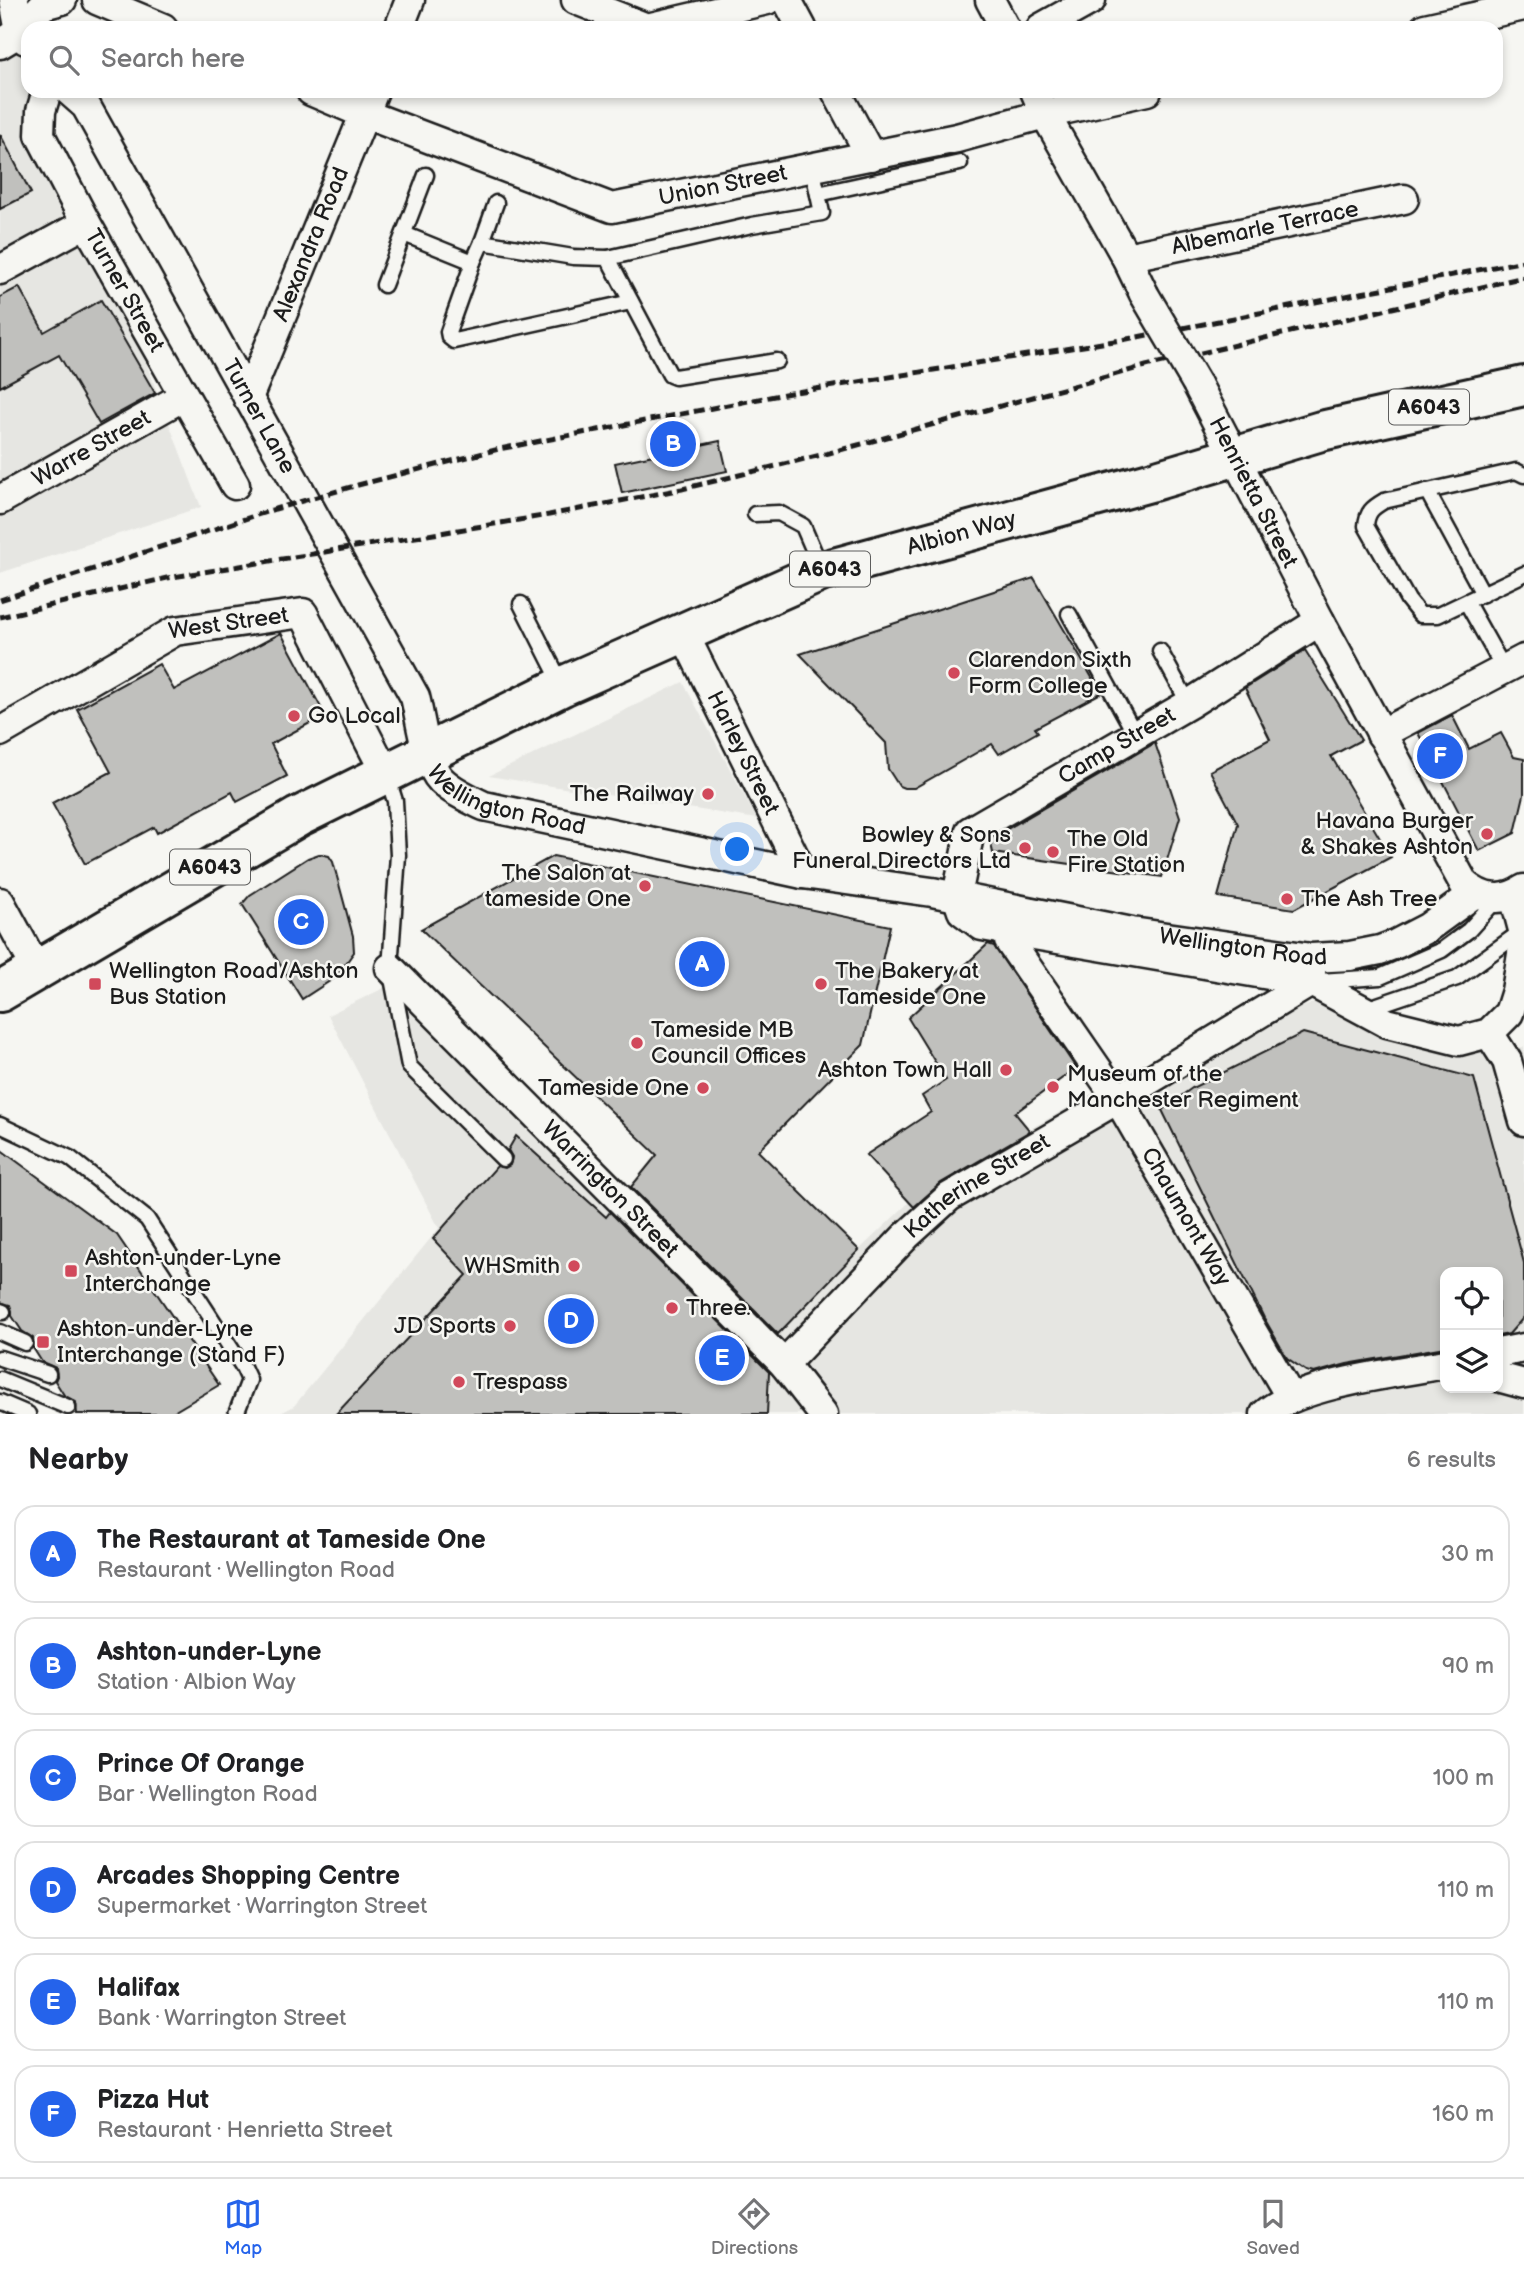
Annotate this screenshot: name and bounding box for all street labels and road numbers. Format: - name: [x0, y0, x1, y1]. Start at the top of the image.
- street label: Union Street: [656, 159, 789, 212]
- street label: Alexandra Road: [267, 163, 355, 326]
- street label: Albemarle Terrace: [1169, 195, 1361, 261]
- street label: Turner Street: [78, 224, 171, 357]
- street label: Turner Lane: [216, 354, 302, 479]
- road number: A6043: [1389, 390, 1469, 424]
- street label: Warre Street: [27, 404, 156, 493]
- street label: Henrietta Street: [1202, 412, 1304, 572]
- street label: Albion Way: [904, 505, 1020, 562]
- road number: A6043: [790, 552, 870, 586]
- street label: West Street: [167, 601, 290, 646]
- street label: Harley Street: [701, 687, 785, 819]
- street label: Camp Street: [1053, 701, 1180, 791]
- street label: Wellington Road: [420, 760, 588, 841]
- road number: A6043: [170, 850, 250, 884]
- street label: Wellington Road: [1157, 922, 1328, 972]
- street label: Warrington Street: [536, 1115, 684, 1264]
- street label: Katherine Street: [898, 1128, 1055, 1245]
- street label: Chaumont Way: [1135, 1142, 1237, 1292]

